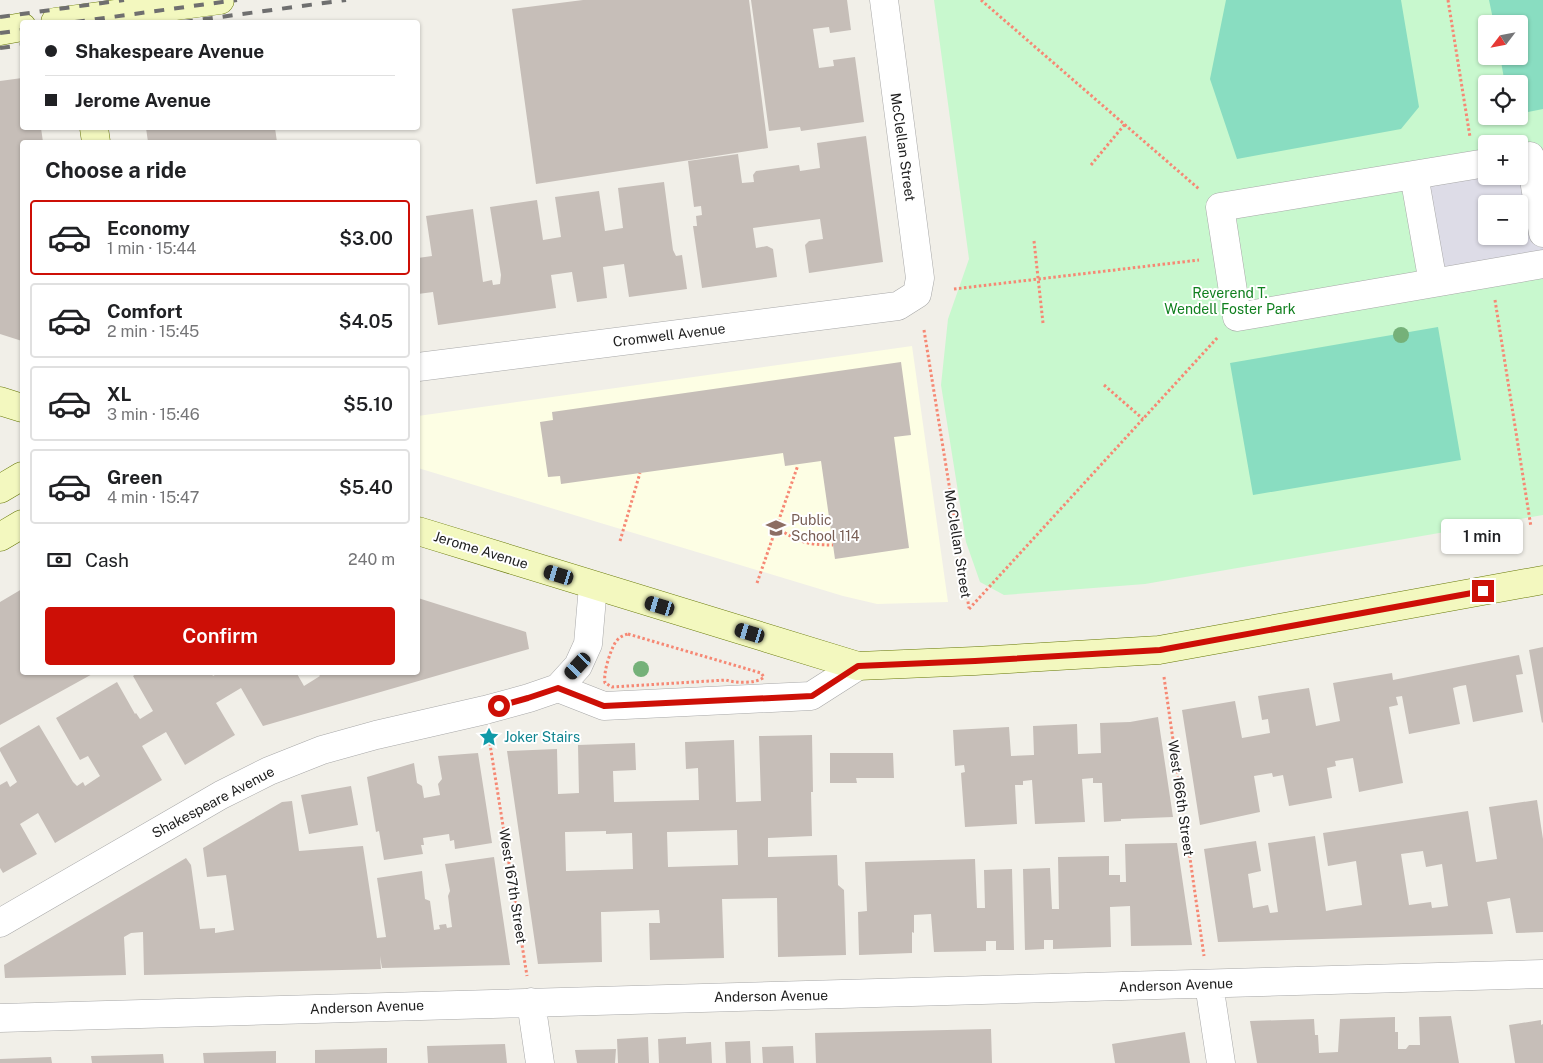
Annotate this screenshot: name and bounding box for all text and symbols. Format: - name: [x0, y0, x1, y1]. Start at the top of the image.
- north arrow: [1478, 15, 1528, 65]
- map controls: [1478, 15, 1528, 245]
- text: Shakespeare Avenue: [75, 40, 264, 62]
- button: locate: [1478, 75, 1528, 125]
- text: Jerome Avenue: [75, 89, 211, 111]
- street label: McClellan Street: [887, 92, 919, 202]
- button: +: [1478, 135, 1528, 185]
- text: Choose a ride: [45, 157, 187, 183]
- button: −: [1478, 195, 1528, 245]
- icon: car: [47, 215, 92, 260]
- text: Economy: [107, 217, 190, 239]
- text: $3.00: [339, 227, 393, 249]
- text: 1 min · 15:44: [107, 239, 196, 258]
- park label: Reverend T. Wendell Foster Park: [1164, 285, 1296, 317]
- icon: car: [47, 298, 92, 343]
- text: Comfort: [107, 300, 183, 322]
- text: $4.05: [339, 310, 393, 332]
- street label: Cromwell Avenue: [612, 320, 726, 350]
- text: 2 min · 15:45: [107, 322, 199, 341]
- icon: car: [47, 381, 92, 426]
- text: XL: [107, 383, 132, 405]
- text: $5.10: [343, 393, 393, 415]
- text: 3 min · 15:46: [107, 405, 200, 424]
- icon: car: [47, 464, 92, 509]
- text: Green: [107, 466, 162, 488]
- text: $5.40: [339, 476, 393, 498]
- text: 4 min · 15:47: [107, 488, 199, 507]
- street label: McClellan Street: [942, 489, 974, 599]
- place label: Public School 114: [791, 512, 860, 544]
- school or university icon: Public School 114: [765, 517, 787, 539]
- callout: 1 min: [1442, 518, 1524, 554]
- text: 1 min: [1463, 527, 1501, 546]
- street label: Jerome Avenue: [432, 528, 530, 572]
- icon: cash: [45, 546, 73, 574]
- text: Cash: [85, 549, 129, 571]
- text: 240 m: [348, 550, 395, 569]
- car: [542, 563, 575, 587]
- route end: [1472, 580, 1494, 602]
- car: [643, 594, 676, 618]
- button: Confirm: [45, 607, 395, 665]
- car: [733, 621, 766, 645]
- car: [562, 650, 593, 682]
- route start: [488, 695, 510, 717]
- place icon: Joker Stairs: [478, 726, 500, 748]
- place label: Joker Stairs: [504, 729, 580, 745]
- street label: West 166th Street: [1165, 739, 1197, 857]
- street label: Shakespeare Avenue: [149, 763, 277, 841]
- street label: West 167th Street: [496, 827, 530, 945]
- street label: Anderson Avenue: [1119, 975, 1233, 995]
- street label: Anderson Avenue: [714, 987, 828, 1005]
- street label: Anderson Avenue: [310, 997, 424, 1017]

